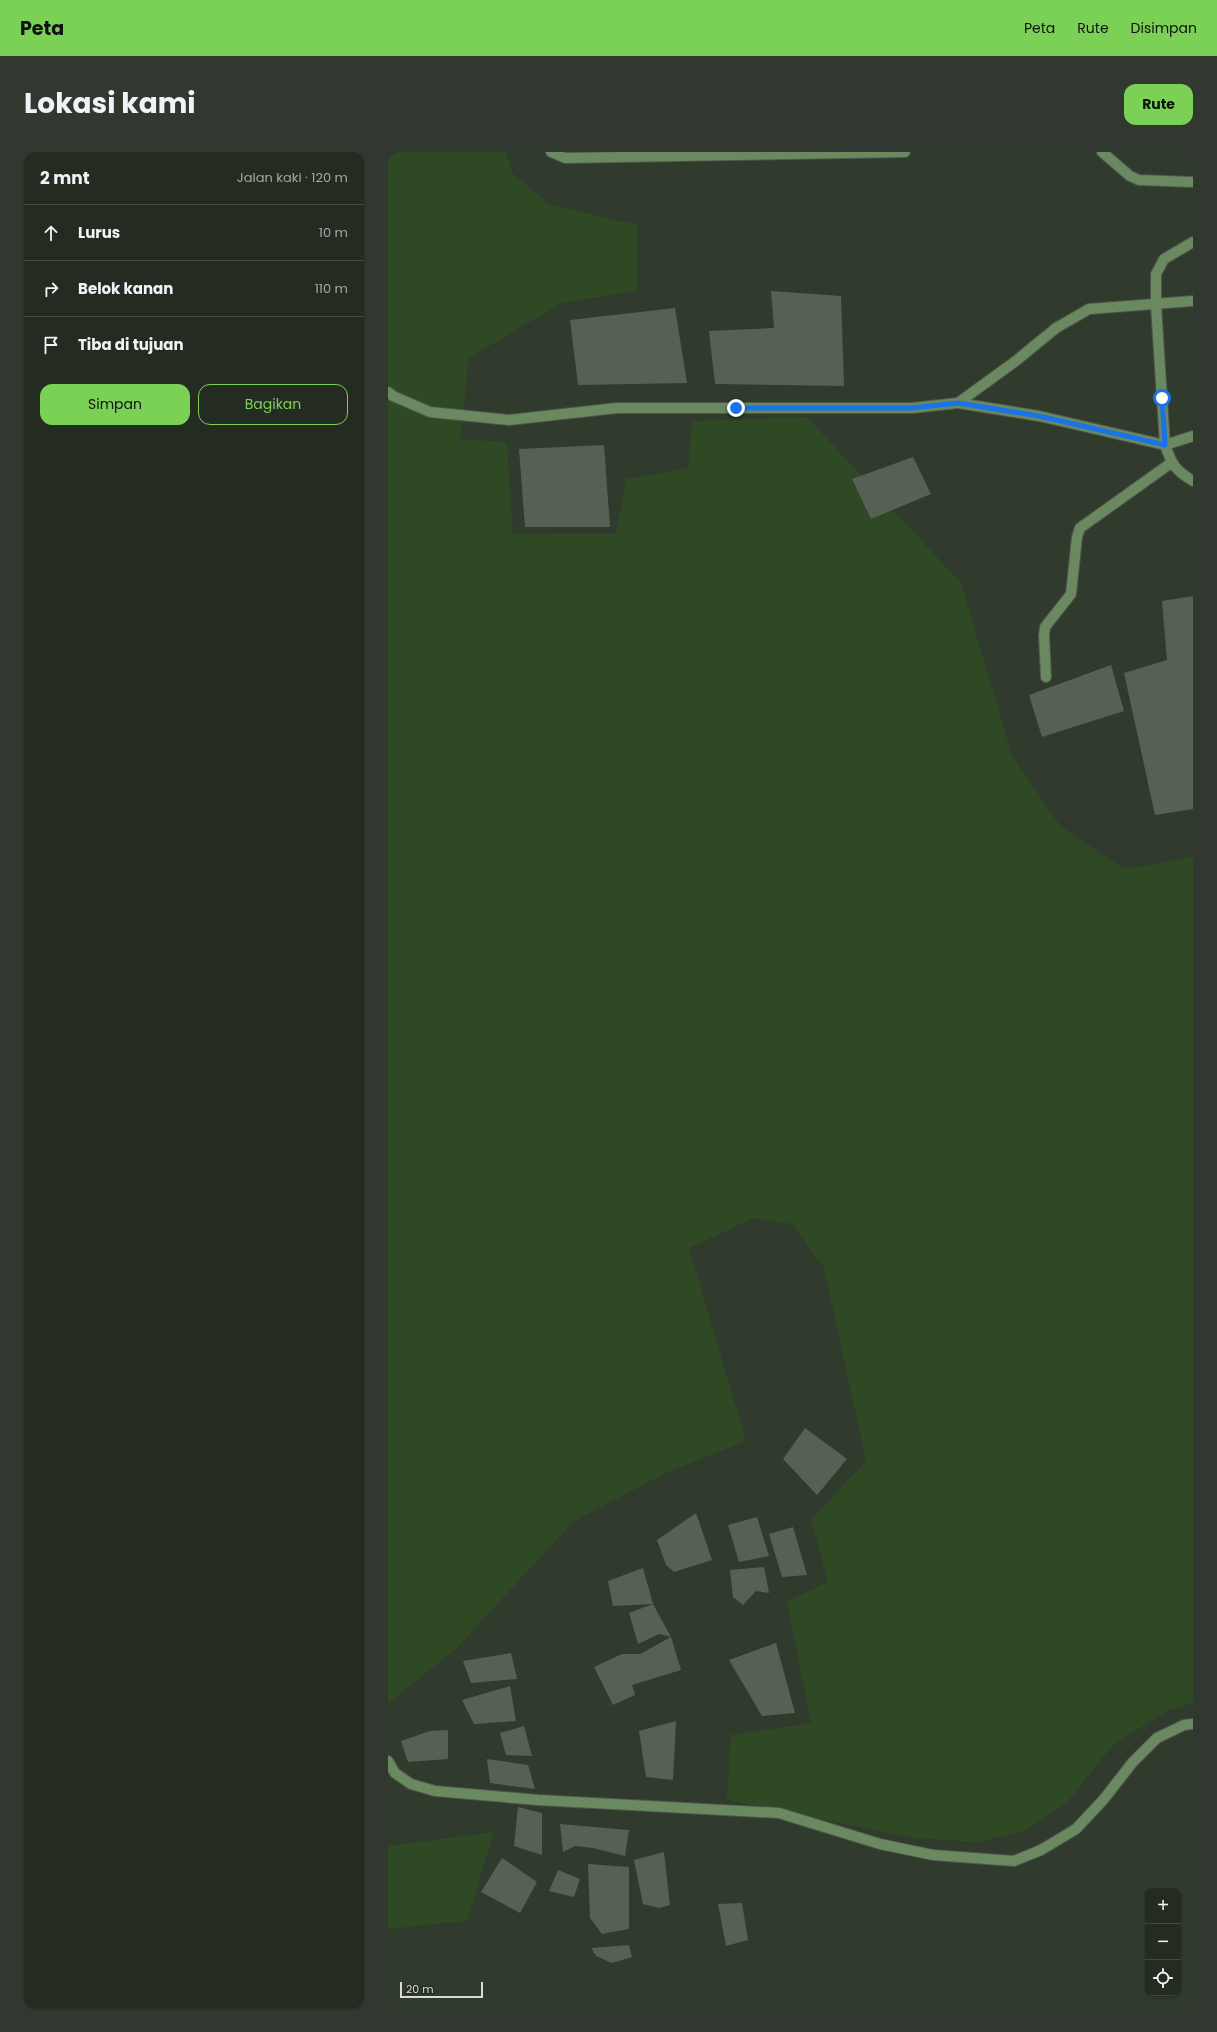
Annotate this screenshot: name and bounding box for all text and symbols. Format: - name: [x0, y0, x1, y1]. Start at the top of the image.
- text: Peta: [20, 15, 64, 42]
- text: Peta: [1024, 18, 1055, 38]
- text: Rute: [1077, 18, 1109, 38]
- text: Disimpan: [1131, 18, 1197, 38]
- text: Lokasi kami: [24, 84, 196, 123]
- button: Rute: [1124, 84, 1193, 125]
- text: 2 mnt: [40, 166, 90, 190]
- text: Jalan kaki · 120 m: [237, 168, 348, 187]
- icon: ahead: [40, 222, 62, 244]
- text: Lurus: [78, 222, 120, 243]
- text: 10 m: [319, 223, 348, 242]
- icon: right: [40, 278, 62, 300]
- text: Belok kanan: [78, 278, 173, 299]
- text: 110 m: [315, 279, 348, 298]
- icon: arrive: [40, 334, 62, 356]
- text: Tiba di tujuan: [78, 334, 184, 355]
- button: Simpan: [40, 384, 190, 425]
- button: Bagikan: [198, 384, 348, 425]
- route start: [1153, 389, 1171, 407]
- route end: [727, 399, 745, 417]
- map controls: [1145, 1888, 1181, 1996]
- button: +: [1145, 1888, 1181, 1924]
- button: −: [1145, 1924, 1181, 1960]
- button: locate: [1145, 1960, 1181, 1996]
- scale bar: [400, 1980, 483, 1999]
- text: 20 m: [406, 1981, 434, 1997]

